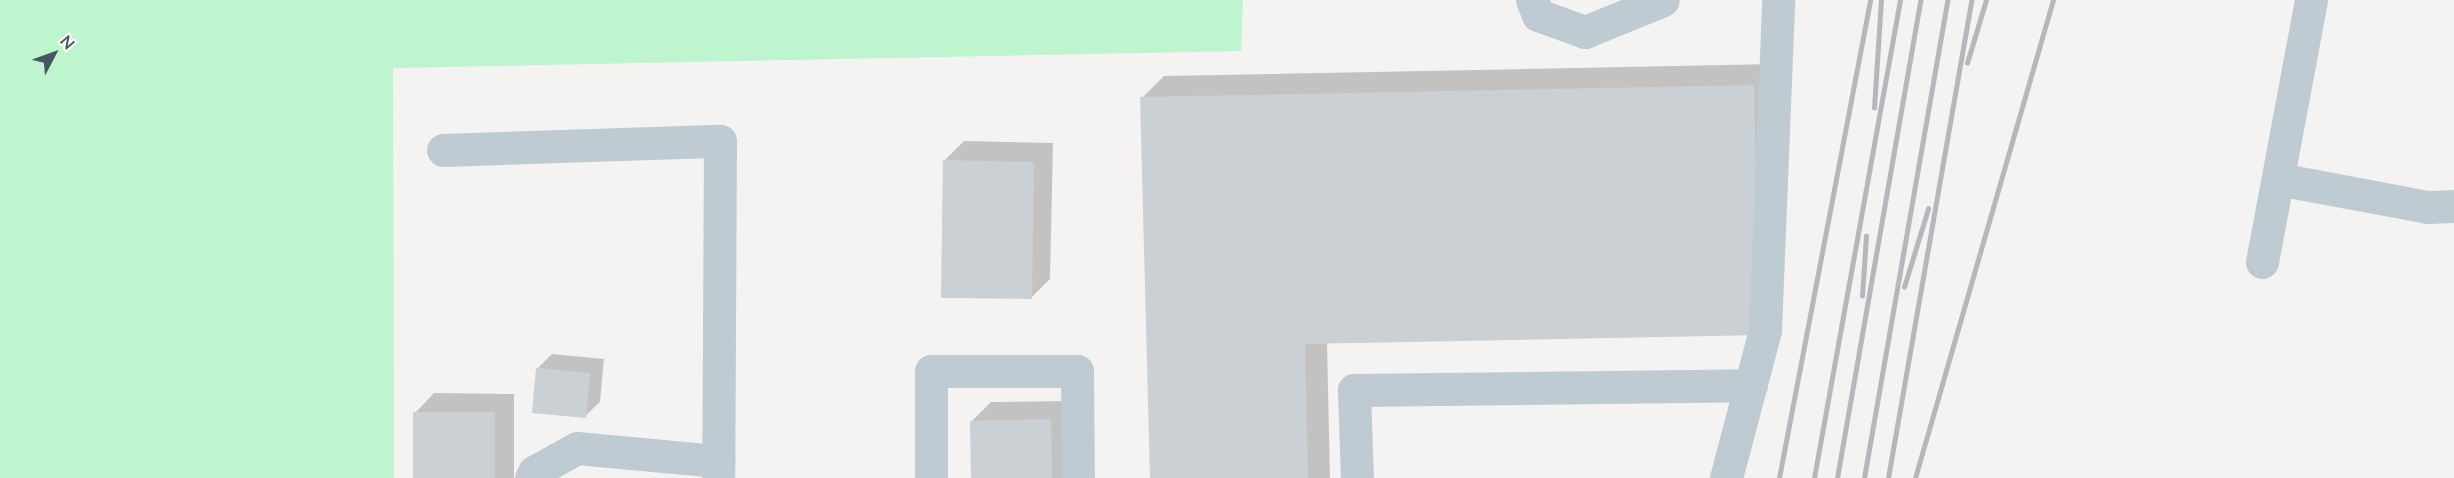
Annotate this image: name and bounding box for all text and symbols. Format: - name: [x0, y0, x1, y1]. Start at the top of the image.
- north arrow: [24, 24, 84, 84]
- text: N: [57, 31, 79, 53]

